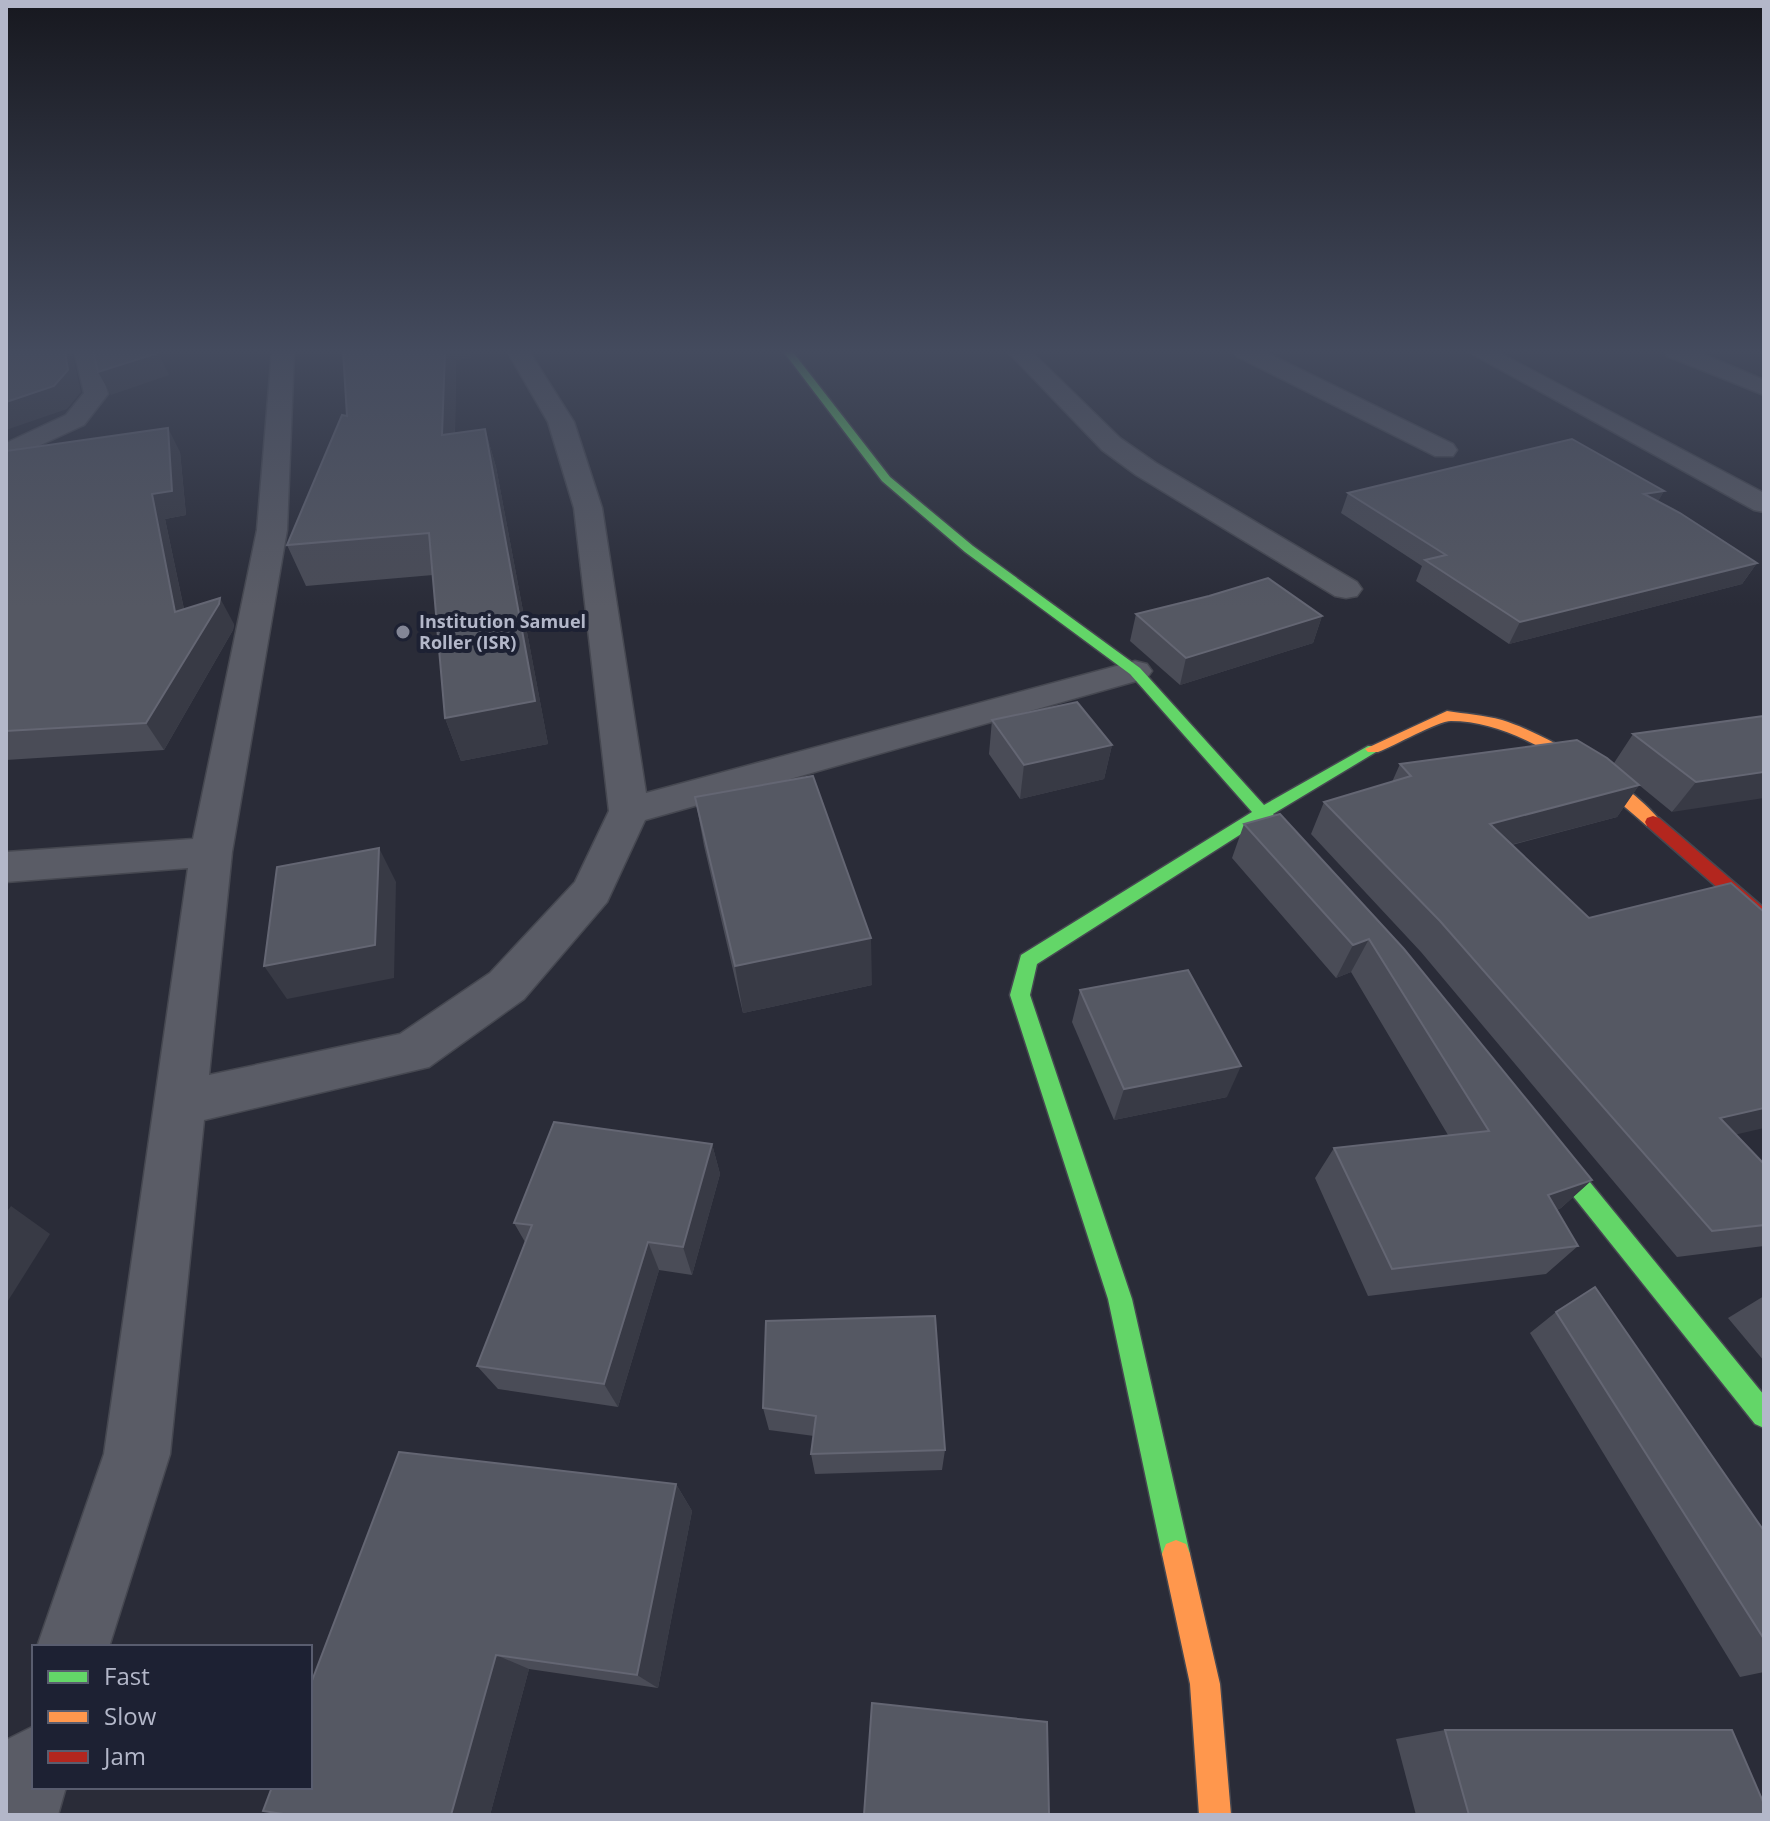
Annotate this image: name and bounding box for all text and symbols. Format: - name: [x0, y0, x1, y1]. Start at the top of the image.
- place label: Institution Samuel Roller (ISR): [419, 609, 586, 654]
- marker: Institution Samuel Roller (ISR): [394, 623, 412, 641]
- legend: [32, 1645, 312, 1789]
- text: Fast: [104, 1659, 150, 1692]
- text: Slow: [104, 1699, 157, 1732]
- text: Jam: [102, 1739, 146, 1772]

